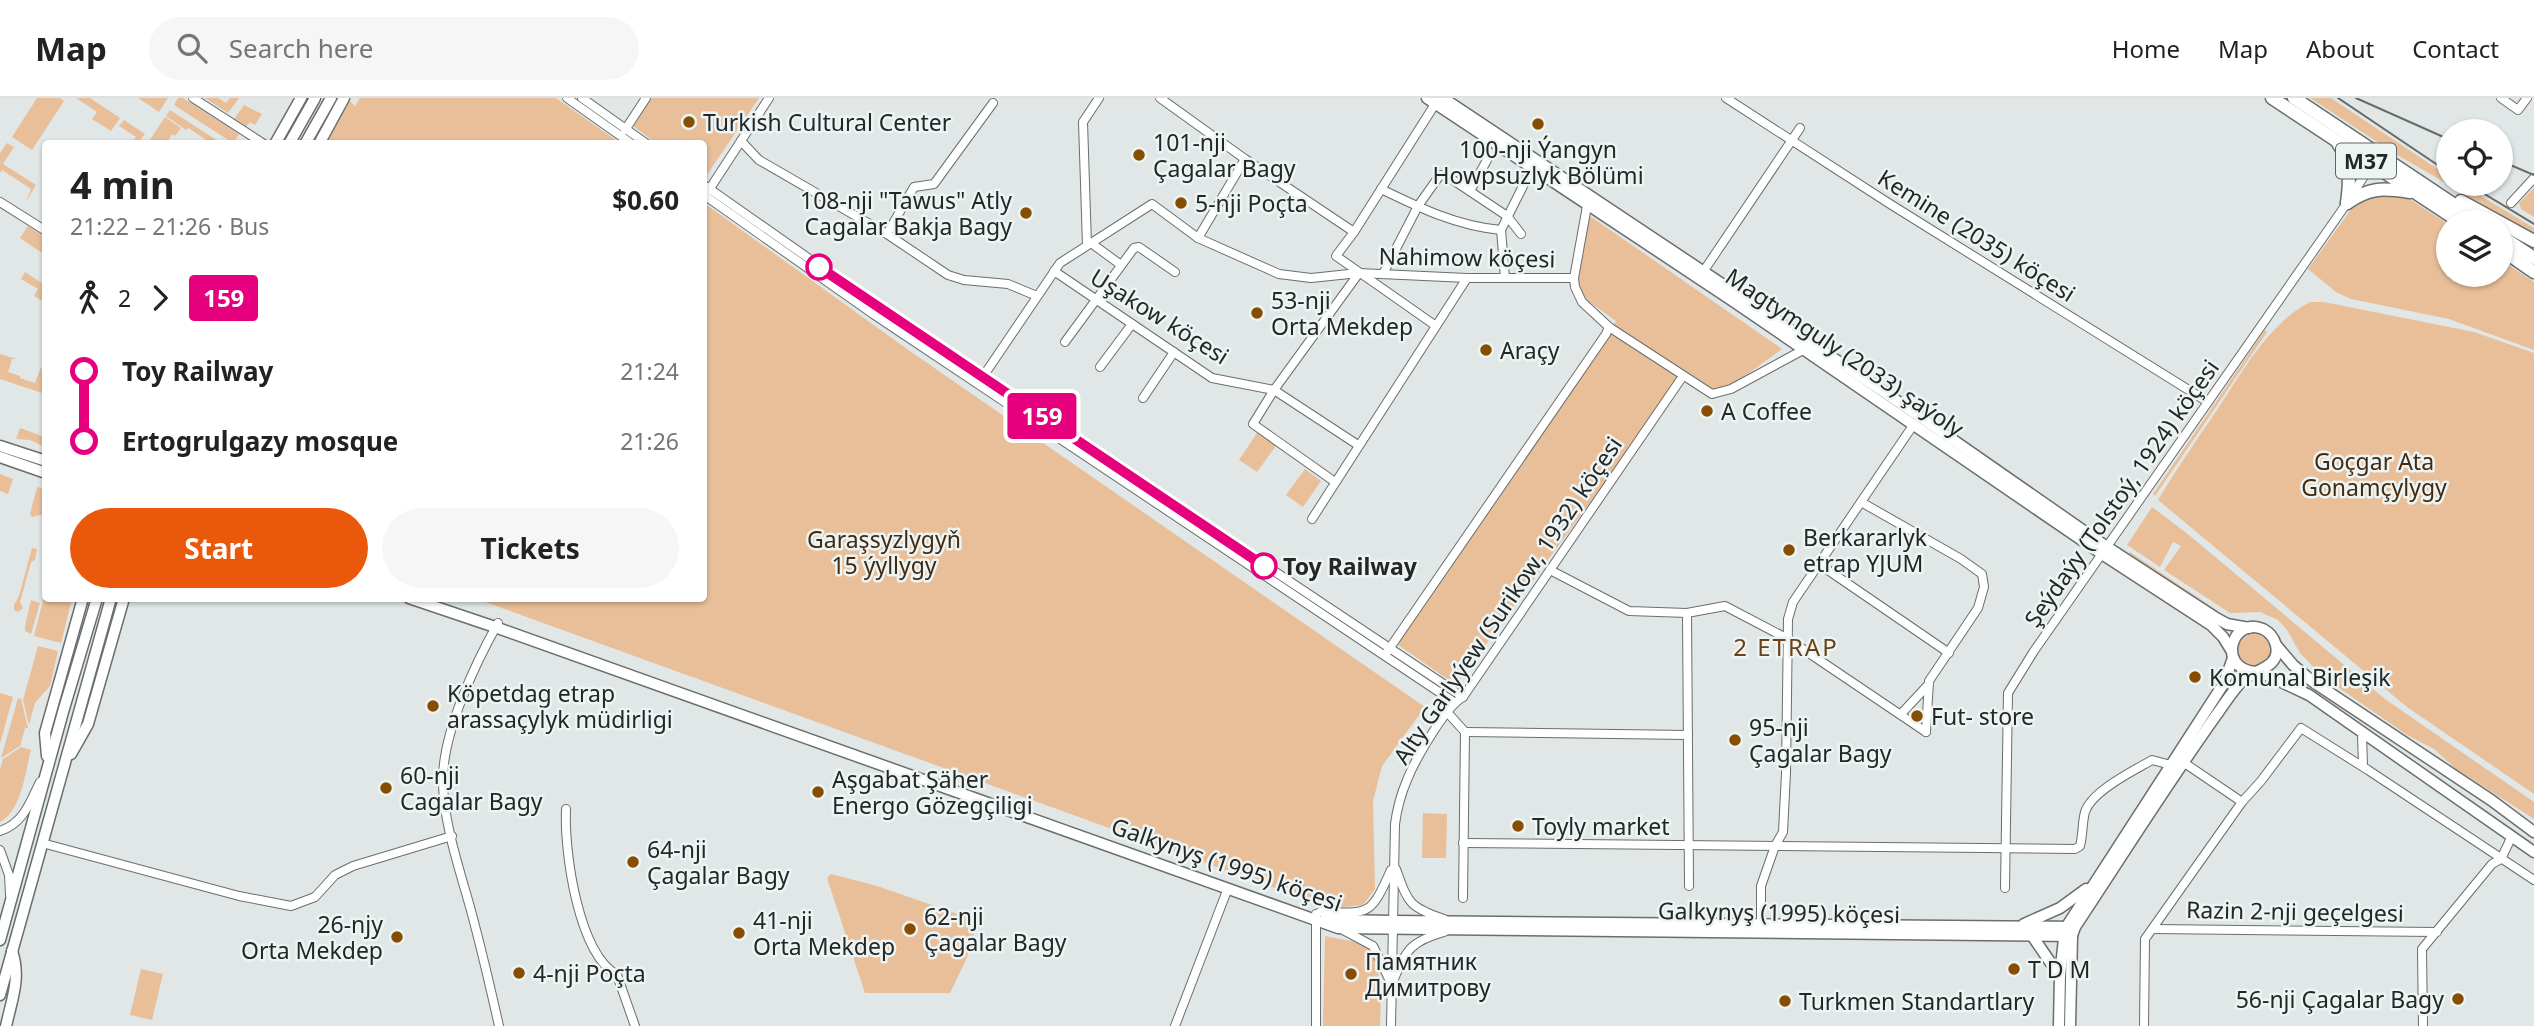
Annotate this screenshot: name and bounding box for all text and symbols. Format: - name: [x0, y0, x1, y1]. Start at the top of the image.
- search box: [149, 17, 639, 80]
- text: Map: [35, 26, 107, 71]
- icon: search: [173, 29, 211, 67]
- text: Search here: [229, 30, 373, 66]
- text: Home: [2112, 32, 2180, 65]
- text: Map: [2218, 32, 2268, 65]
- text: About: [2306, 32, 2374, 65]
- text: Contact: [2412, 32, 2499, 65]
- place label: Turkish Cultural Center: [703, 106, 952, 138]
- marker: Turkish Cultural Center: [681, 114, 697, 130]
- marker: 100-nji Ýangyn Howpsuzlyk Bölümi: [1530, 116, 1546, 132]
- map controls: [2436, 119, 2513, 287]
- button: locate: [2436, 119, 2513, 196]
- place label: 101-nji Çagalar Bagy: [1153, 126, 1296, 184]
- place label: 100-nji Ýangyn Howpsuzlyk Bölümi: [1432, 133, 1644, 191]
- road number: M37: [2336, 144, 2396, 178]
- marker: 101-nji Çagalar Bagy: [1131, 147, 1147, 163]
- text: 4 min: [70, 158, 175, 210]
- street label: Kemine (2035) köçesi: [1872, 161, 2082, 309]
- text: $0.60: [612, 182, 679, 218]
- place label: 108-nji "Tawus" Atly Cagalar Bakja Bagy: [800, 184, 1012, 242]
- place label: 5-nji Poçta: [1195, 187, 1308, 219]
- marker: 5-nji Poçta: [1173, 195, 1189, 211]
- marker: 108-nji "Tawus" Atly Cagalar Bakja Bagy: [1018, 205, 1034, 221]
- text: 21:22 – 21:26 · Bus: [70, 210, 269, 242]
- button: layers: [2436, 210, 2513, 287]
- street label: Nahimow köçesi: [1378, 239, 1556, 275]
- unlabelled marker: [806, 254, 832, 280]
- street label: Magtymguly (2033) şaýoly: [1720, 260, 1971, 444]
- street label: Uşakow köçesi: [1085, 261, 1235, 371]
- icon: walk: [70, 279, 108, 317]
- icon: forward: [141, 279, 179, 317]
- text: 159: [203, 281, 244, 314]
- text: 2: [118, 282, 131, 314]
- place label: 53-nji Orta Mekdep: [1271, 284, 1413, 342]
- marker: 53-nji Orta Mekdep: [1249, 305, 1265, 321]
- place label: Araçy: [1500, 334, 1560, 366]
- marker: Araçy: [1478, 342, 1494, 358]
- text: Toy Railway: [122, 353, 273, 389]
- street label: Şeýdaýy (Tolstoý, 1924) köçesi: [2016, 353, 2226, 633]
- text: 21:24: [620, 355, 679, 387]
- line badge: 159: [1002, 393, 1082, 439]
- place label: A Coffee: [1721, 395, 1812, 427]
- text: 159: [1021, 399, 1063, 432]
- marker: A Coffee: [1699, 403, 1715, 419]
- text: Ertogrulgazy mosque: [122, 423, 398, 459]
- text: 21:26: [620, 425, 679, 457]
- street label: Alty Garlyýew (Surikow, 1932) köçesi: [1385, 430, 1629, 770]
- park label: Goçgar Ata Gonamçylygy: [2301, 445, 2447, 503]
- button: Start: [70, 508, 368, 588]
- button: Tickets: [382, 508, 679, 588]
- place label: Berkararlyk etrap YJUM: [1803, 521, 1928, 579]
- park label: Garaşsyzlygyň 15 ýyllygy: [807, 523, 961, 581]
- marker: Berkararlyk etrap YJUM: [1781, 542, 1797, 558]
- place label: Toy Railway: [1283, 550, 1418, 582]
- marker: Toy Railway: [1251, 553, 1277, 579]
- district label: 2 ETRAP: [1733, 630, 1839, 663]
- place label: Komunal Birleşik: [2209, 661, 2391, 693]
- marker: Komunal Birleşik: [2187, 669, 2203, 685]
- place label: Köpetdag etrap arassaçylyk müdirligi: [447, 677, 673, 735]
- marker: Köpetdag etrap arassaçylyk müdirligi: [425, 698, 441, 714]
- place label: Fut- store: [1931, 700, 2034, 732]
- marker: Fut- store: [1909, 708, 1925, 724]
- place label: 95-nji Çagalar Bagy: [1749, 711, 1892, 769]
- marker: 95-nji Çagalar Bagy: [1727, 732, 1743, 748]
- place label: 60-nji Cagalar Bagy: [400, 759, 543, 817]
- place label: Aşgabat Şäher Energo Gözegçiligi: [832, 763, 1033, 821]
- marker: 60-nji Cagalar Bagy: [378, 780, 394, 796]
- marker: Aşgabat Şäher Energo Gözegçiligi: [810, 784, 826, 800]
- street label: Galkynyş (1995) köçesi: [1107, 809, 1347, 919]
- place label: Toyly market: [1532, 810, 1669, 842]
- marker: Toyly market: [1510, 818, 1526, 834]
- place label: 64-nji Çagalar Bagy: [647, 833, 790, 891]
- marker: 64-nji Çagalar Bagy: [625, 854, 641, 870]
- street label: Razin 2-nji geçelgesi: [2186, 893, 2404, 929]
- street label: Galkynyş (1995) köçesi: [1658, 894, 1900, 930]
- place label: 62-nji Çagalar Bagy: [924, 900, 1067, 958]
- place label: 41-nji Orta Mekdep: [753, 904, 895, 962]
- place label: 26-njy Orta Mekdep: [241, 908, 383, 966]
- marker: 62-nji Çagalar Bagy: [902, 921, 918, 937]
- marker: 41-nji Orta Mekdep: [731, 925, 747, 941]
- marker: 26-njy Orta Mekdep: [389, 929, 405, 945]
- place label: Памятник Димитрову: [1365, 945, 1491, 1003]
- place label: T D M: [2028, 953, 2090, 985]
- place label: 4-nji Poçta: [533, 957, 646, 989]
- marker: T D M: [2006, 961, 2022, 977]
- marker: 4-nji Poçta: [511, 965, 527, 981]
- marker: Памятник Димитрову: [1343, 966, 1359, 982]
- place label: 56-nji Çagalar Bagy: [2236, 983, 2444, 1015]
- place label: Turkmen Standartlary: [1799, 985, 2035, 1017]
- marker: 56-nji Çagalar Bagy: [2450, 991, 2466, 1007]
- marker: Turkmen Standartlary: [1777, 993, 1793, 1009]

